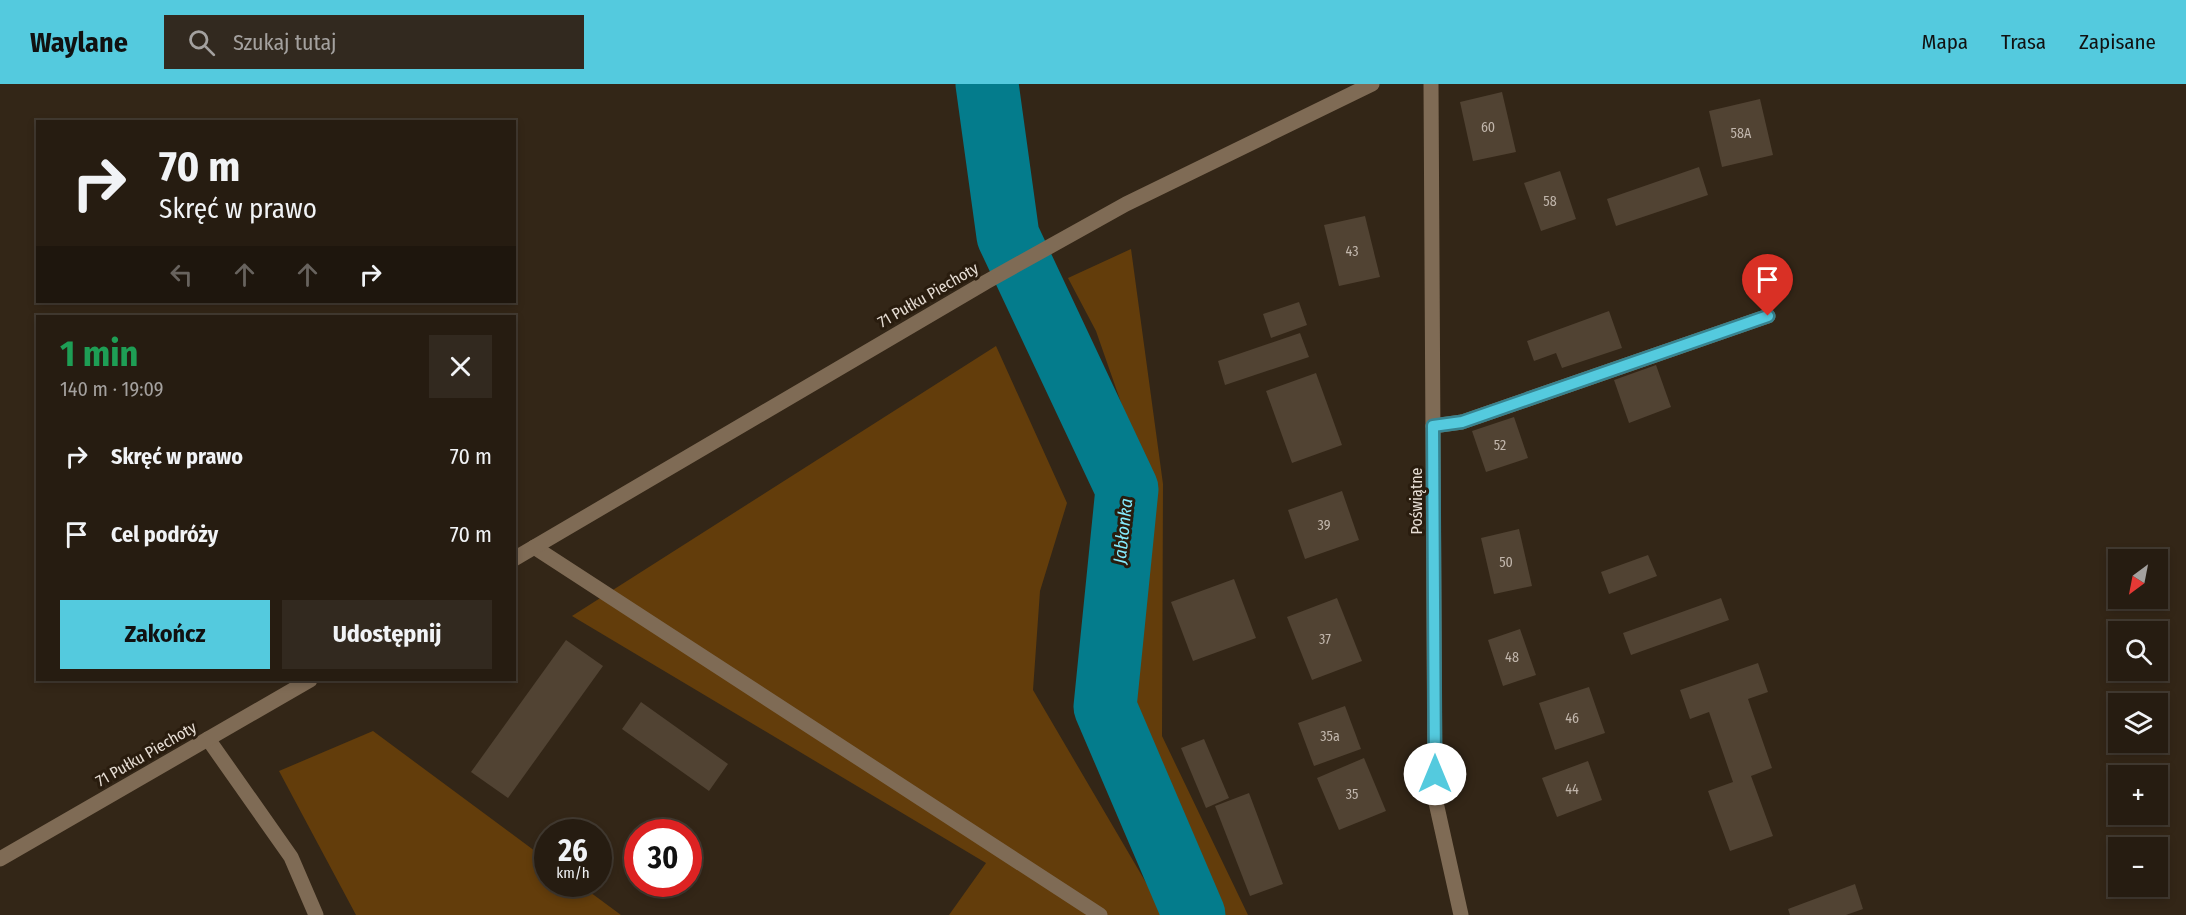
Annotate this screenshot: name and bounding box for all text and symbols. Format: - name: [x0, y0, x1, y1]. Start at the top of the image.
- search box: [164, 15, 584, 69]
- text: Waylane: [30, 26, 128, 59]
- icon: search: [185, 26, 218, 59]
- text: Szukaj tutaj: [233, 29, 337, 56]
- text: Mapa: [1922, 29, 1968, 55]
- text: Trasa: [2001, 29, 2046, 55]
- text: Zapisane: [2079, 29, 2156, 55]
- house number: 60: [1481, 119, 1495, 136]
- house number: 58A: [1731, 125, 1752, 142]
- text: 70 m: [159, 142, 240, 192]
- icon: right: [60, 144, 138, 222]
- text: Skręć w prawo: [159, 193, 317, 225]
- house number: 58: [1543, 193, 1557, 210]
- house number: 43: [1346, 243, 1358, 260]
- pin: [1742, 254, 1793, 316]
- icon: left: [165, 258, 198, 291]
- icon: ahead: [228, 258, 261, 291]
- icon: ahead: [291, 258, 324, 291]
- icon: right: [354, 258, 387, 291]
- street label: 71 Pułku Piechoty: [874, 258, 982, 332]
- icon: arrive: [1751, 263, 1784, 296]
- text: 1 min: [60, 332, 138, 376]
- button: close: [429, 335, 492, 398]
- text: 140 m · 19:09: [60, 377, 163, 401]
- house number: 52: [1494, 437, 1506, 454]
- icon: right: [60, 440, 93, 473]
- text: Skręć w prawo: [111, 443, 243, 470]
- text: 70 m: [450, 443, 492, 470]
- street label: Poświątne: [1407, 467, 1427, 534]
- water label: Jabłonka: [1109, 497, 1137, 566]
- house number: 39: [1318, 517, 1331, 534]
- icon: arrive: [60, 518, 93, 551]
- text: Cel podróży: [111, 521, 218, 548]
- text: 70 m: [450, 521, 492, 548]
- north arrow: [2108, 549, 2168, 609]
- map controls: [2108, 549, 2168, 897]
- house number: 50: [1499, 554, 1513, 571]
- button: Zakończ: [60, 600, 270, 669]
- button: Udostępnij: [282, 600, 492, 669]
- button: search: [2108, 621, 2168, 681]
- house number: 37: [1319, 631, 1331, 648]
- house number: 48: [1505, 649, 1519, 666]
- button: layers: [2108, 693, 2168, 753]
- house number: 46: [1565, 710, 1579, 727]
- street label: 71 Pułku Piechoty: [92, 717, 200, 791]
- house number: 35a: [1320, 728, 1340, 745]
- position arrow: [1403, 742, 1467, 806]
- button: +: [2108, 765, 2168, 825]
- house number: 44: [1565, 781, 1579, 798]
- house number: 35: [1346, 786, 1358, 803]
- speed limit sign: 30: [624, 819, 702, 897]
- text: 26: [558, 833, 588, 869]
- button: −: [2108, 837, 2168, 897]
- text: km/h: [556, 864, 590, 882]

